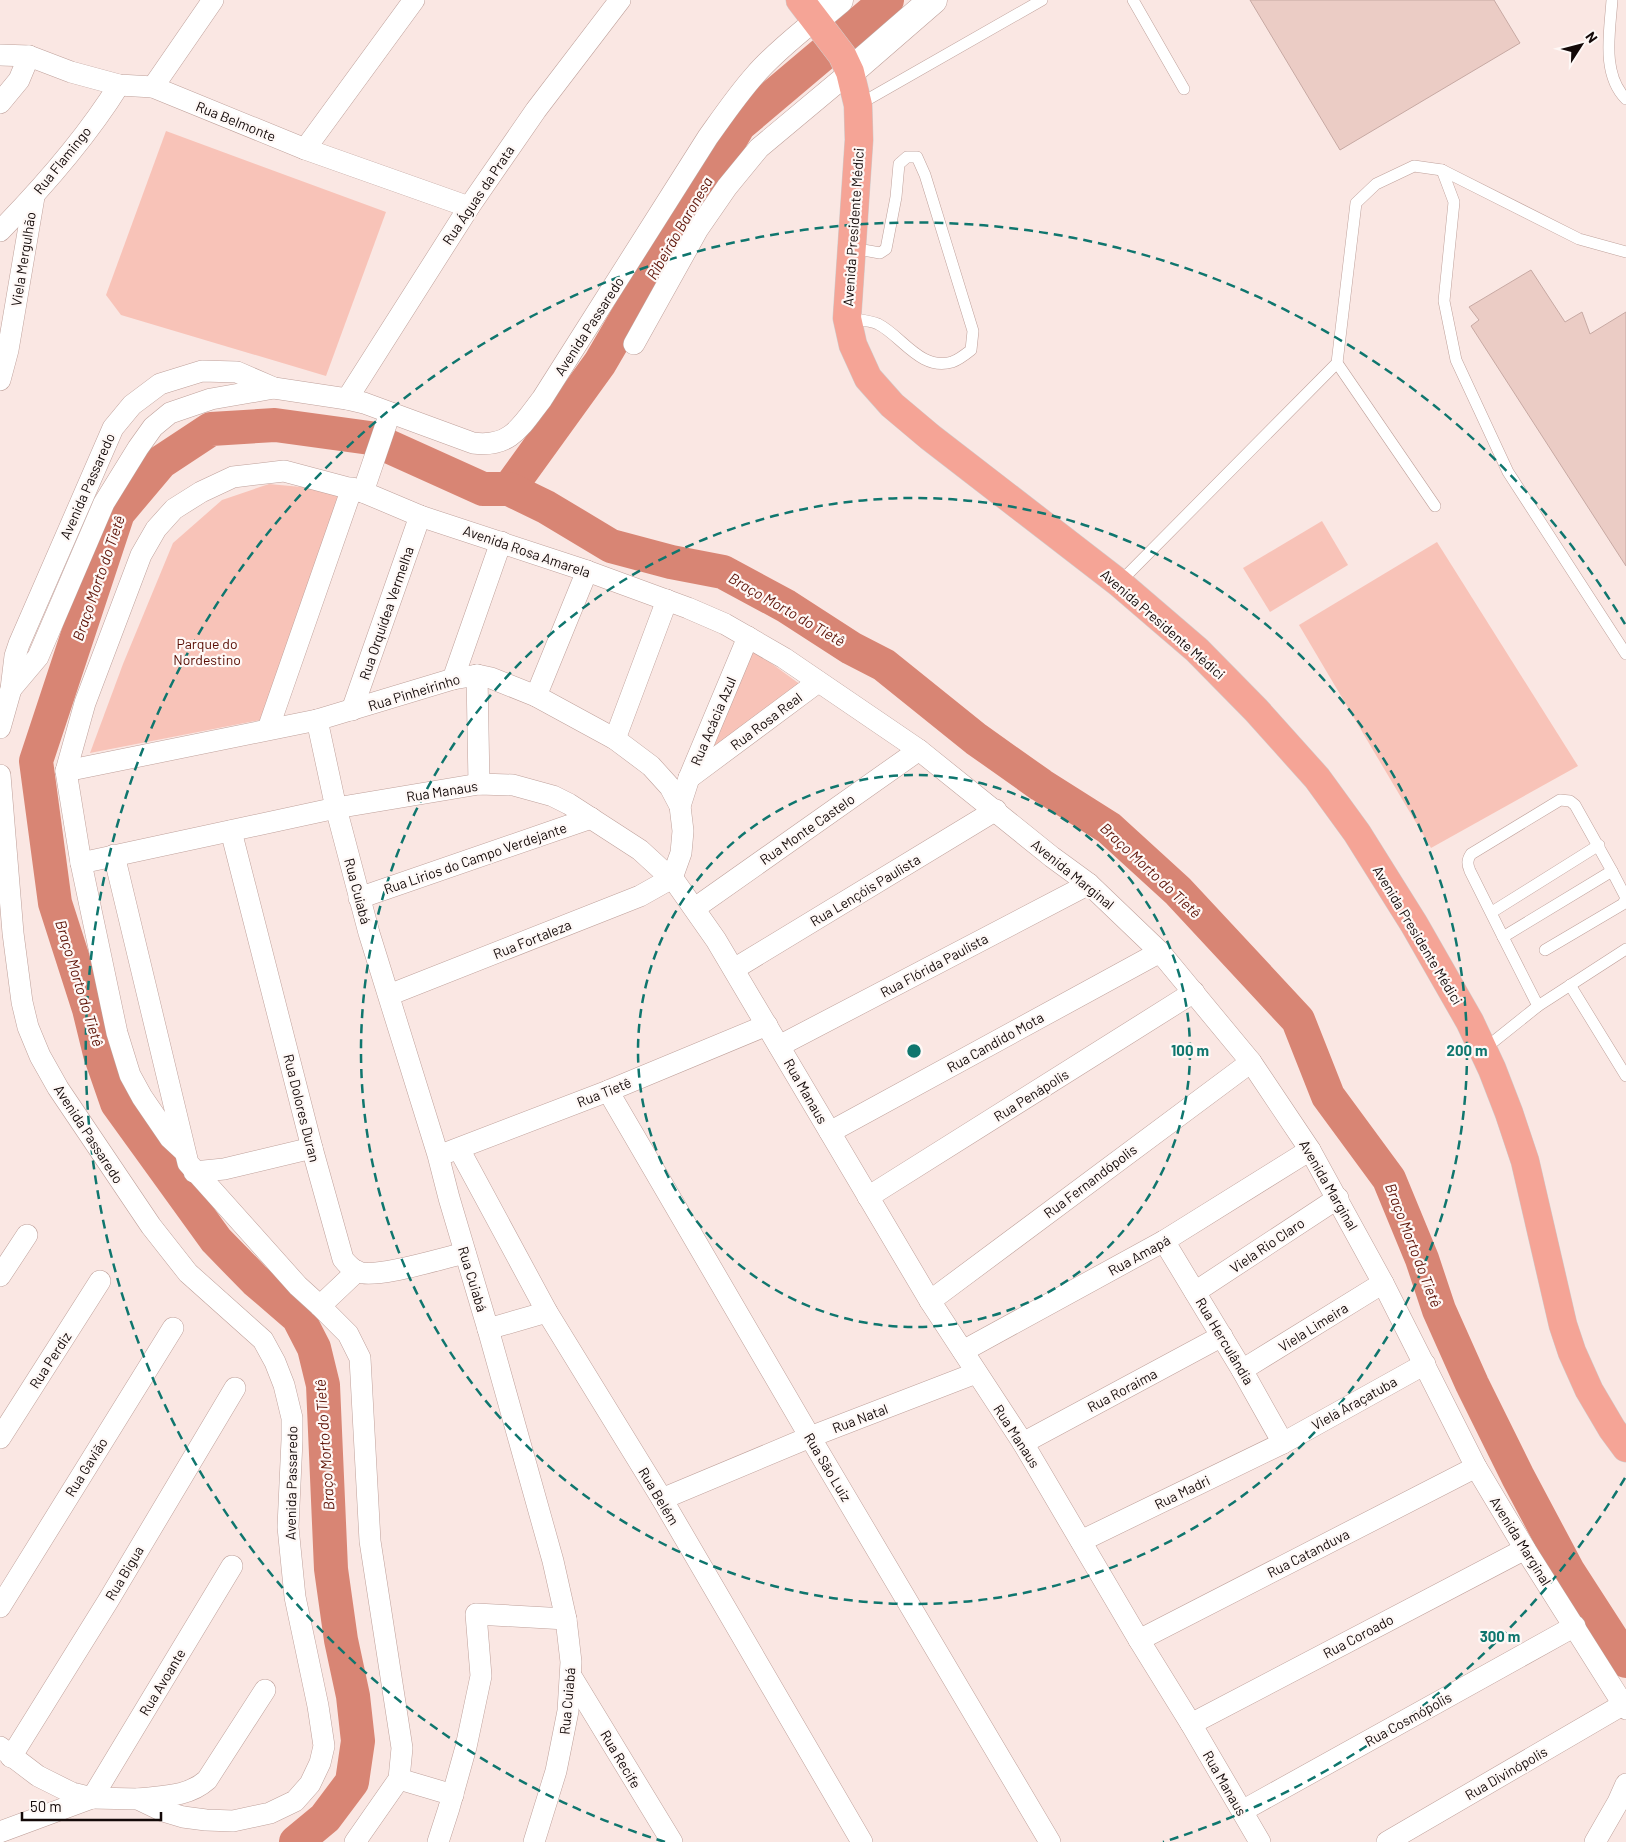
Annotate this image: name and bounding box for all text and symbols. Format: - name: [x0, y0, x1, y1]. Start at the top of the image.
- north arrow: [1556, 20, 1606, 70]
- text: N: [1582, 28, 1602, 46]
- street label: Rua Belmonte: [194, 97, 278, 145]
- street label: Rua Flamingo: [30, 123, 94, 197]
- street label: Rua Águas da Prata: [438, 142, 518, 248]
- street label: Avenida Presidente Médici: [839, 147, 867, 307]
- water label: Ribeirão Baronesa: [642, 173, 716, 283]
- street label: Viela Mergulhão: [7, 211, 39, 307]
- street label: Avenida Passaredo: [551, 273, 627, 379]
- street label: Avenida Passaredo: [56, 430, 118, 542]
- water label: Braço Morto do Tietê: [68, 513, 128, 643]
- street label: Avenida Rosa Amarela: [461, 521, 593, 581]
- street label: Rua Orquídea Vermelha: [355, 544, 417, 682]
- street label: Avenida Presidente Médici: [1097, 565, 1229, 683]
- water label: Braço Morto do Tietê: [726, 568, 849, 650]
- park label: Parque do Nordestino: [173, 635, 241, 668]
- street label: Rua Pinheirinho: [366, 670, 462, 714]
- street label: Rua Acácia Azul: [687, 674, 739, 768]
- street label: Rua Rosa Real: [727, 689, 805, 753]
- street label: Rua Manaus: [405, 777, 479, 805]
- street label: Rua Monte Castelo: [756, 790, 858, 868]
- street label: Rua Lirios do Campo Verdejante: [381, 819, 569, 897]
- water label: Braço Morto do Tietê: [1097, 819, 1205, 922]
- street label: Avenida Marginal: [1028, 835, 1118, 913]
- street label: Rua Lençóis Paulista: [807, 850, 923, 930]
- street label: Rua Cuiabá: [341, 856, 375, 926]
- street label: Avenida Presidente Médici: [1370, 862, 1466, 1008]
- street label: Rua Fortaleza: [490, 916, 574, 962]
- water label: Braço Morto do Tietê: [52, 918, 108, 1049]
- street label: Rua Flórida Paulista: [877, 929, 991, 1001]
- street label: Rua Candido Mota: [944, 1008, 1046, 1076]
- text: 100 m: [1171, 1041, 1209, 1059]
- text: 200 m: [1446, 1041, 1488, 1059]
- centre of rings: [905, 1042, 923, 1060]
- street label: Rua Dolores Duran: [280, 1052, 324, 1164]
- street label: Rua Manaus: [781, 1056, 832, 1127]
- street label: Rua Penápolis: [990, 1065, 1072, 1125]
- street label: Rua Tietê: [574, 1073, 634, 1111]
- street label: Avenida Passaredo: [51, 1081, 127, 1187]
- street label: Avenida Marginal: [1296, 1137, 1362, 1233]
- street label: Rua Fernandópolis: [1040, 1140, 1140, 1222]
- water label: Braço Morto do Tietê: [1382, 1180, 1446, 1310]
- street label: Viela Rio Claro: [1226, 1214, 1308, 1276]
- street label: Rua Amapá: [1105, 1231, 1173, 1279]
- street label: Rua Cuiabá: [455, 1244, 491, 1314]
- street label: Rua Herculândia: [1192, 1294, 1258, 1388]
- street label: Viela Limeira: [1275, 1299, 1351, 1355]
- street label: Rua Perdiz: [25, 1329, 75, 1391]
- street label: Rua Roraima: [1084, 1364, 1160, 1416]
- street label: Viela Araçatuba: [1308, 1373, 1400, 1433]
- water label: Braço Morto do Tietê: [310, 1379, 338, 1511]
- street label: Rua Natal: [830, 1400, 890, 1436]
- street label: Rua Manaus: [990, 1401, 1044, 1471]
- street label: Avenida Passaredo: [282, 1426, 300, 1540]
- street label: Rua São Luiz: [801, 1430, 855, 1504]
- street label: Rua Gavião: [61, 1434, 111, 1500]
- street label: Rua Belém: [635, 1464, 683, 1528]
- street label: Rua Madri: [1152, 1471, 1212, 1513]
- street label: Avenida Marginal: [1487, 1493, 1555, 1589]
- street label: Rua Catanduva: [1264, 1525, 1352, 1581]
- street label: Rua Bigua: [101, 1543, 147, 1603]
- street label: Rua Coroado: [1320, 1610, 1396, 1662]
- text: 300 m: [1480, 1627, 1520, 1645]
- street label: Rua Avoante: [135, 1645, 189, 1719]
- street label: Rua Cuiabá: [556, 1667, 578, 1735]
- street label: Rua Cosmópolis: [1362, 1688, 1455, 1750]
- street label: Rua Recife: [597, 1727, 645, 1791]
- street label: Rua Divinópolis: [1462, 1742, 1550, 1803]
- street label: Rua Manaus: [1200, 1748, 1251, 1819]
- scale bar: [22, 1790, 161, 1822]
- text: 50 m: [30, 1797, 62, 1815]

